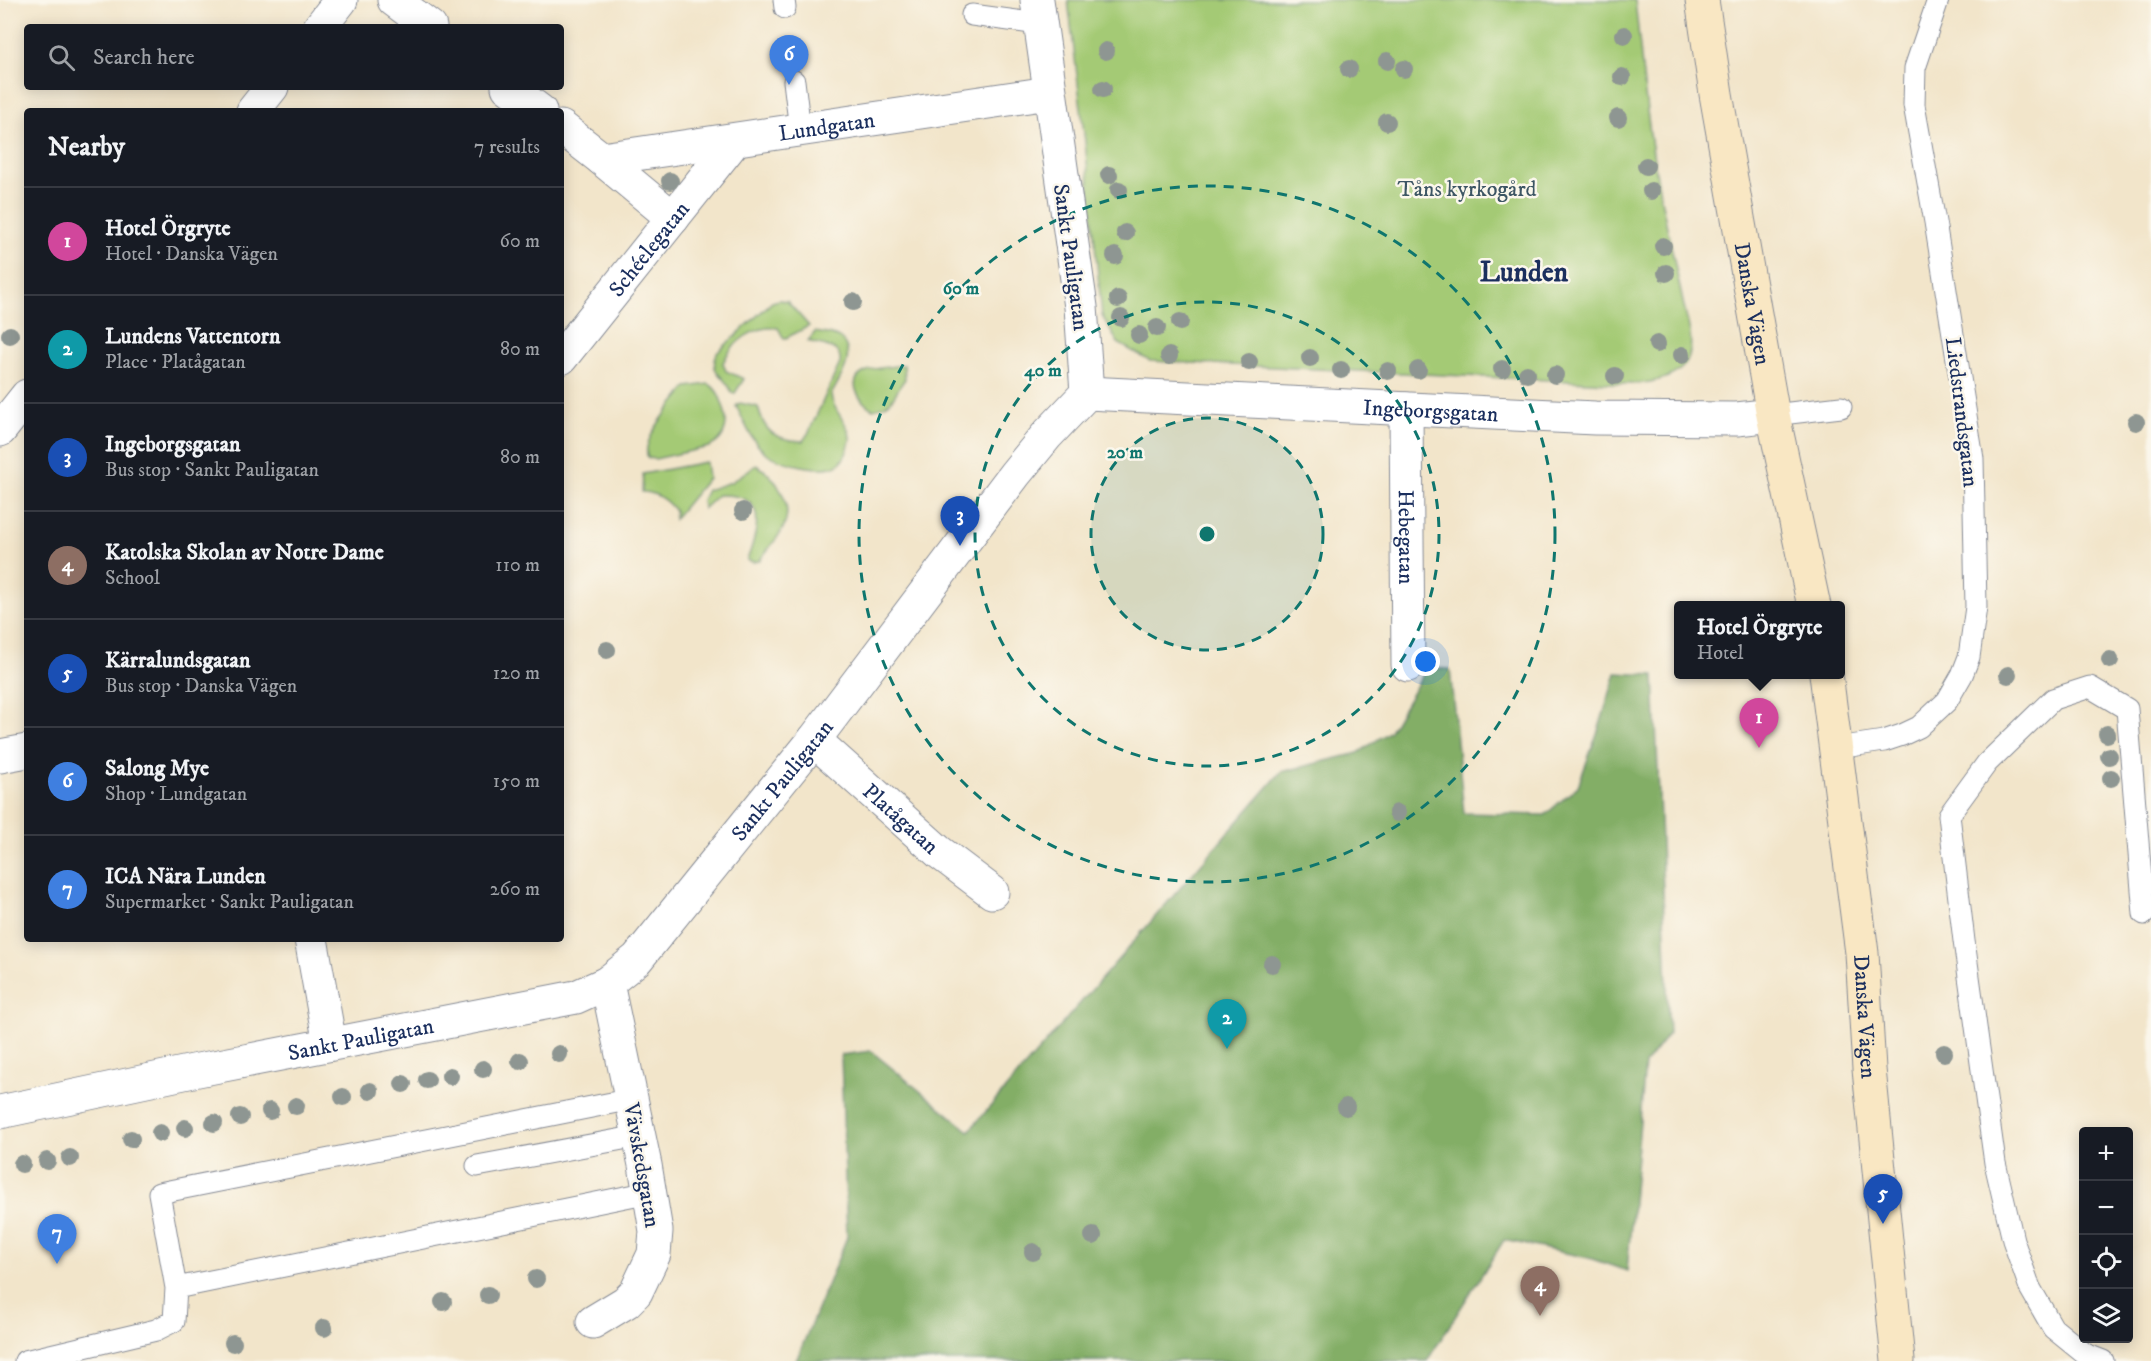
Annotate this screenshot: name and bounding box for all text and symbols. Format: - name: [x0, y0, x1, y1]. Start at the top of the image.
- search box: [24, 24, 564, 90]
- pin: 6: [770, 36, 808, 85]
- icon: search: [45, 41, 78, 74]
- text: Search here: [93, 44, 195, 71]
- street label: Lundgatan: [777, 107, 877, 148]
- text: Nearby: [48, 131, 125, 164]
- text: 7 results: [474, 135, 540, 160]
- park label: Tåns kyrkogård: [1397, 176, 1537, 203]
- street label: Sankt Pauligatan: [1047, 182, 1094, 333]
- street label: Schéelegatan: [603, 196, 696, 303]
- text: Hotel Örgryte: [105, 215, 231, 242]
- text: 1: [64, 229, 71, 254]
- text: 60 m: [500, 229, 540, 254]
- street label: Danska Vägen: [1728, 241, 1776, 368]
- text: Hotel · Danska Vägen: [105, 242, 278, 267]
- district label: Lunden: [1480, 255, 1569, 290]
- text: 60 m: [943, 278, 980, 300]
- text: Lundens Vattentorn: [105, 323, 280, 350]
- street label: Liedstrandsgatan: [1939, 335, 1984, 489]
- text: 2: [63, 337, 72, 362]
- text: 80 m: [500, 337, 540, 362]
- text: Place · Platågatan: [105, 350, 246, 375]
- text: 40 m: [1023, 360, 1062, 382]
- street label: Ingeborgsgatan: [1362, 395, 1499, 428]
- text: Ingeborgsgatan: [105, 431, 241, 458]
- text: 20 m: [1107, 442, 1143, 464]
- text: 3: [64, 445, 71, 470]
- text: 80 m: [500, 445, 540, 470]
- text: Bus stop · Sankt Pauligatan: [105, 458, 319, 483]
- street label: Hebegatan: [1392, 490, 1419, 585]
- pin: 3: [940, 496, 980, 546]
- centre of rings: [1197, 524, 1217, 544]
- text: Katolska Skolan av Notre Dame: [105, 539, 384, 566]
- text: 4: [62, 553, 73, 578]
- text: 110 m: [495, 553, 540, 578]
- text: School: [105, 566, 160, 591]
- popup: [1674, 601, 1845, 679]
- text: Hotel Örgryte: [1697, 614, 1822, 641]
- text: Hotel: [1697, 641, 1744, 666]
- text: Kärralundsgatan: [105, 647, 250, 674]
- your location: [1411, 647, 1440, 676]
- text: 5: [63, 661, 72, 686]
- text: 120 m: [493, 661, 540, 686]
- text: Bus stop · Danska Vägen: [105, 674, 297, 699]
- pin: 1: [1740, 698, 1778, 748]
- street label: Sankt Pauligatan: [726, 714, 840, 847]
- text: Salong Mye: [105, 755, 209, 782]
- text: 6: [62, 769, 73, 794]
- text: 150 m: [493, 769, 540, 794]
- street label: Platågatan: [856, 778, 944, 861]
- text: Shop · Lundgatan: [105, 782, 247, 807]
- text: ICA Nära Lunden: [105, 863, 266, 890]
- text: 7: [62, 877, 73, 902]
- text: 260 m: [490, 877, 540, 902]
- text: Supermarket · Sankt Pauligatan: [105, 890, 354, 915]
- street label: Danska Vägen: [1847, 954, 1882, 1080]
- pin: 2: [1208, 1000, 1246, 1049]
- street label: Sankt Pauligatan: [286, 1013, 437, 1067]
- street label: Vävskedsgatan: [617, 1100, 666, 1230]
- map controls: [2079, 1127, 2133, 1343]
- button: +: [2079, 1127, 2133, 1181]
- pin: 5: [1864, 1174, 1902, 1224]
- button: −: [2079, 1181, 2133, 1235]
- pin: 7: [38, 1214, 76, 1264]
- button: locate: [2079, 1235, 2133, 1289]
- pin: 4: [1520, 1266, 1560, 1316]
- button: layers: [2079, 1289, 2133, 1343]

